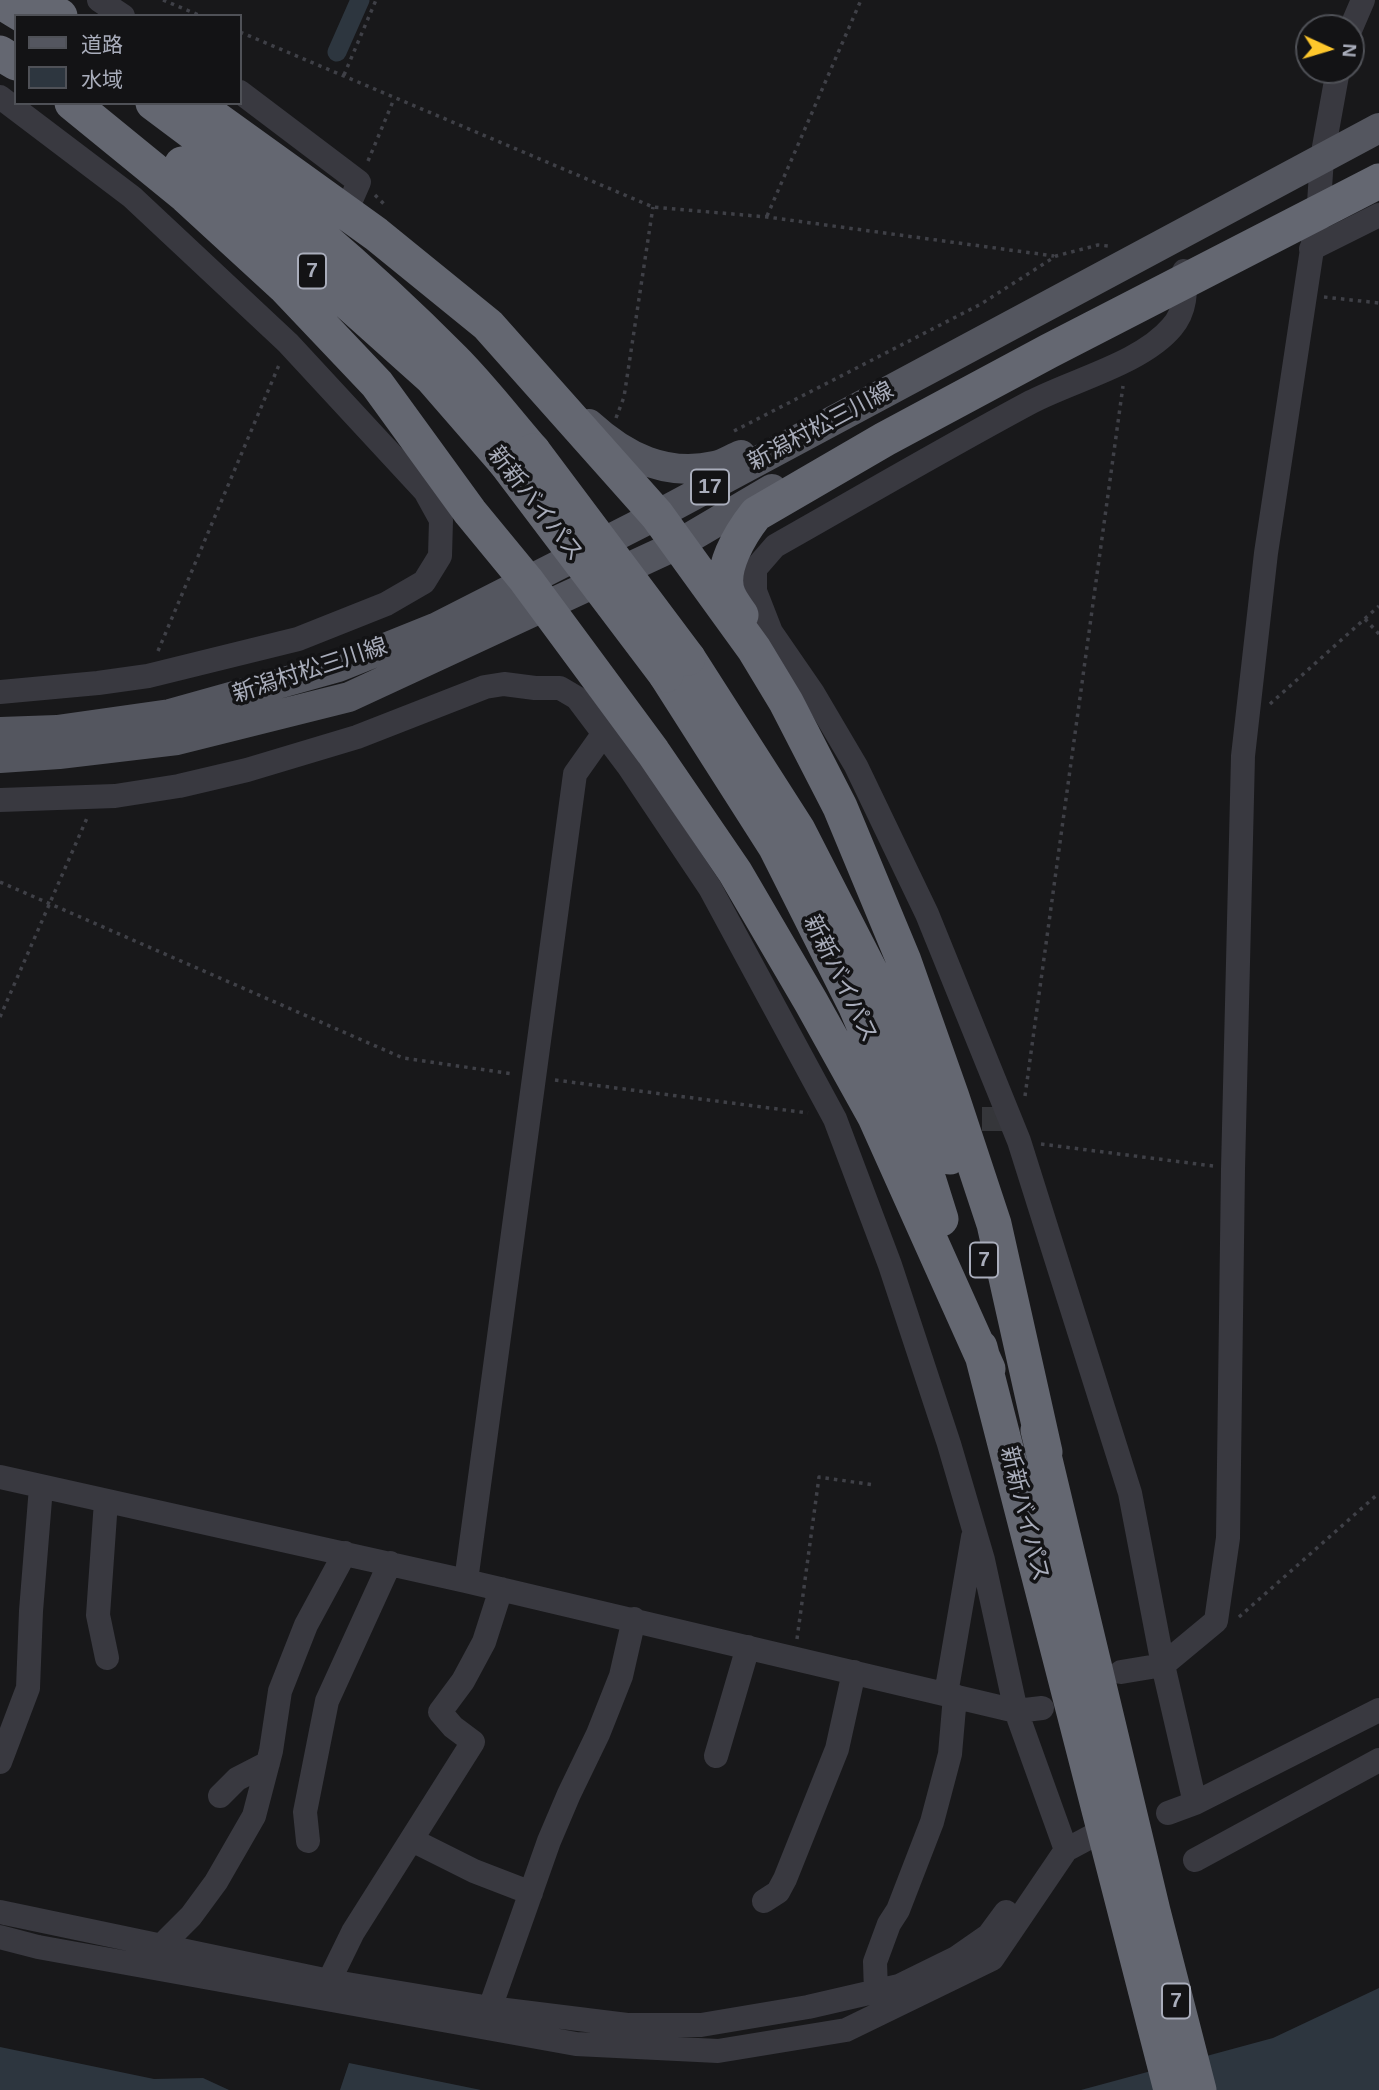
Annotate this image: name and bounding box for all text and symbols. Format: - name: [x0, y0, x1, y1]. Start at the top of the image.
- legend: [14, 14, 242, 105]
- north arrow: [1295, 14, 1365, 84]
- text: 道路: [81, 33, 123, 56]
- text: N: [1338, 43, 1360, 58]
- text: 水域: [81, 68, 123, 91]
- road number: 7: [298, 254, 326, 288]
- street label: 新潟村松三川線: [743, 377, 899, 477]
- street label: 新新バイパス: [482, 441, 588, 567]
- road number: 17: [691, 470, 729, 504]
- street label: 新潟村松三川線: [229, 633, 391, 709]
- street label: 新新バイパス: [797, 911, 883, 1047]
- road number: 7: [970, 1242, 998, 1278]
- street label: 新新バイパス: [994, 1444, 1054, 1584]
- road number: 7: [1162, 1983, 1190, 2018]

